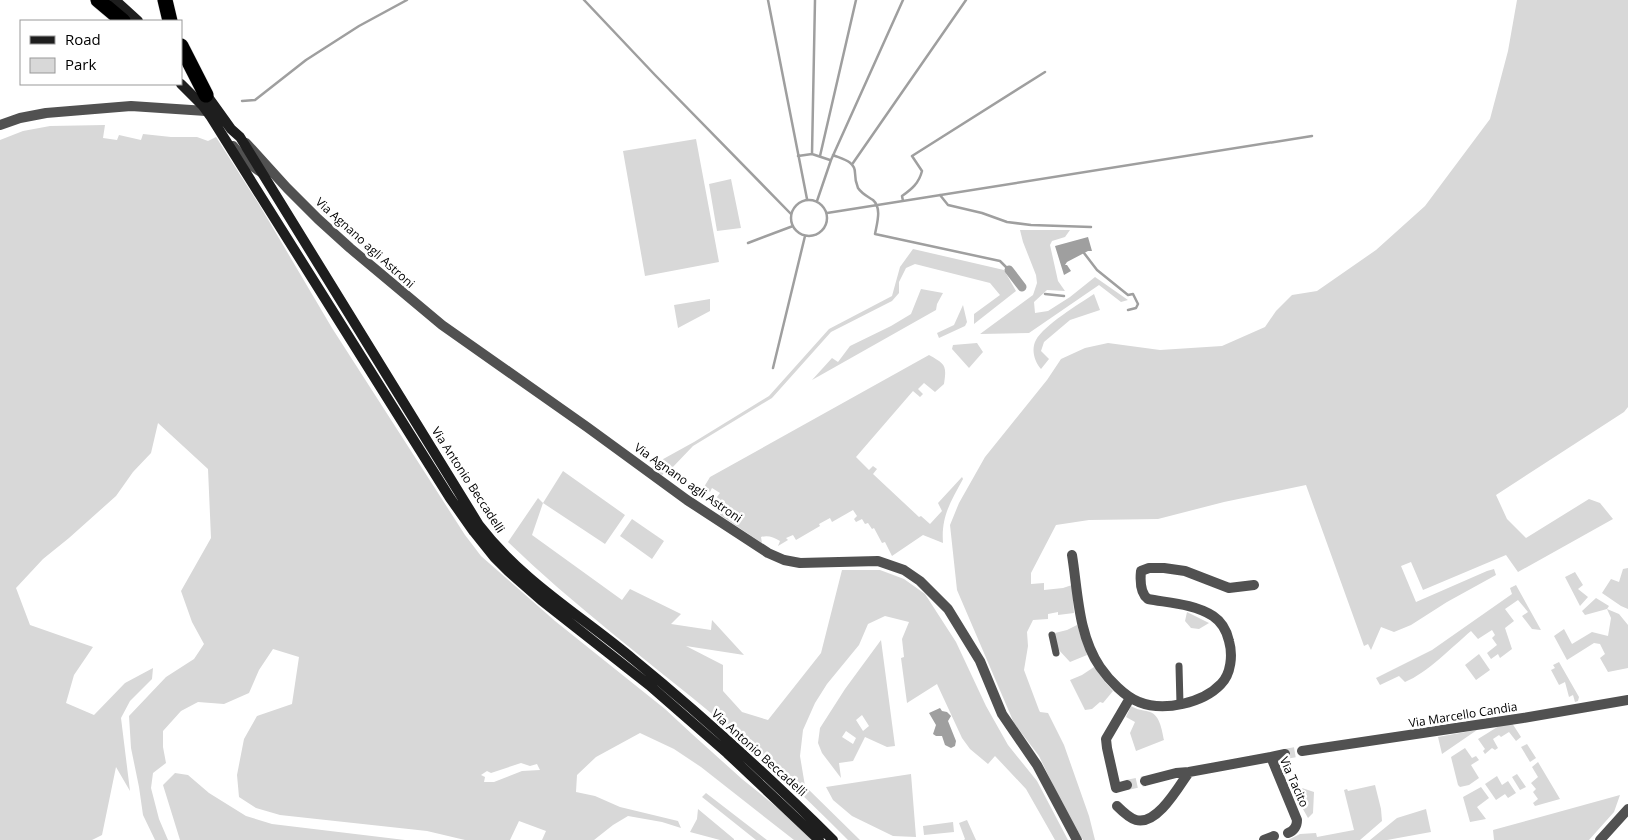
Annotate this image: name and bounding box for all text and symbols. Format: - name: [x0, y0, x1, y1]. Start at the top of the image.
- legend: [20, 20, 182, 85]
- text: Road: [65, 29, 101, 49]
- text: Park: [65, 54, 96, 74]
- street label: Via Agnano agli Astroni: [312, 193, 419, 292]
- street label: Via Antonio Beccadelli: [428, 424, 509, 536]
- street label: Via Agnano agli Astroni: [631, 439, 746, 526]
- street label: Via Marcello Candia: [1407, 698, 1518, 731]
- street label: Via Antonio Beccadelli: [708, 705, 811, 800]
- street label: Via Tacito: [1276, 754, 1313, 810]

